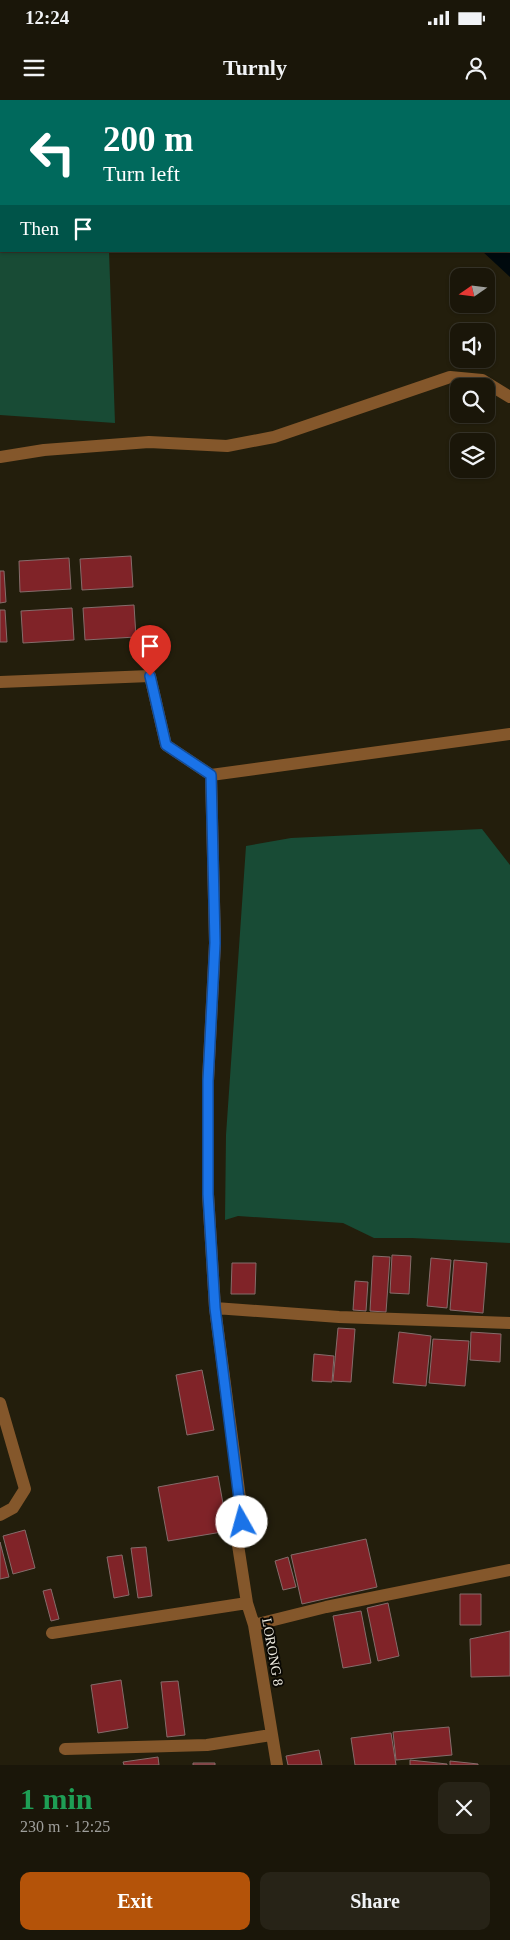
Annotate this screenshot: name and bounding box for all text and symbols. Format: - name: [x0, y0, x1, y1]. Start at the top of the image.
- text: 12:24: [25, 7, 69, 28]
- icon: menu: [20, 54, 48, 82]
- icon: person: [462, 54, 490, 82]
- text: Turnly: [223, 55, 287, 80]
- icon: left: [20, 120, 85, 185]
- text: 200 m: [103, 120, 193, 159]
- text: Turn left: [103, 161, 180, 186]
- icon: arrive: [69, 215, 97, 243]
- text: Then: [20, 218, 59, 239]
- north arrow: [450, 268, 495, 312]
- map controls: [450, 268, 495, 478]
- button: sound: [450, 323, 495, 368]
- button: search: [450, 378, 495, 423]
- button: layers: [450, 433, 495, 478]
- pin: [129, 625, 171, 676]
- icon: arrive: [136, 632, 164, 660]
- position arrow: [215, 1495, 267, 1547]
- street label: LORONG 8: [259, 1617, 286, 1687]
- text: 1 min: [20, 1782, 93, 1815]
- button: close: [438, 1782, 490, 1834]
- text: 230 m · 12:25: [20, 1818, 110, 1835]
- button: Exit: [20, 1872, 250, 1930]
- button: Share: [260, 1872, 490, 1930]

